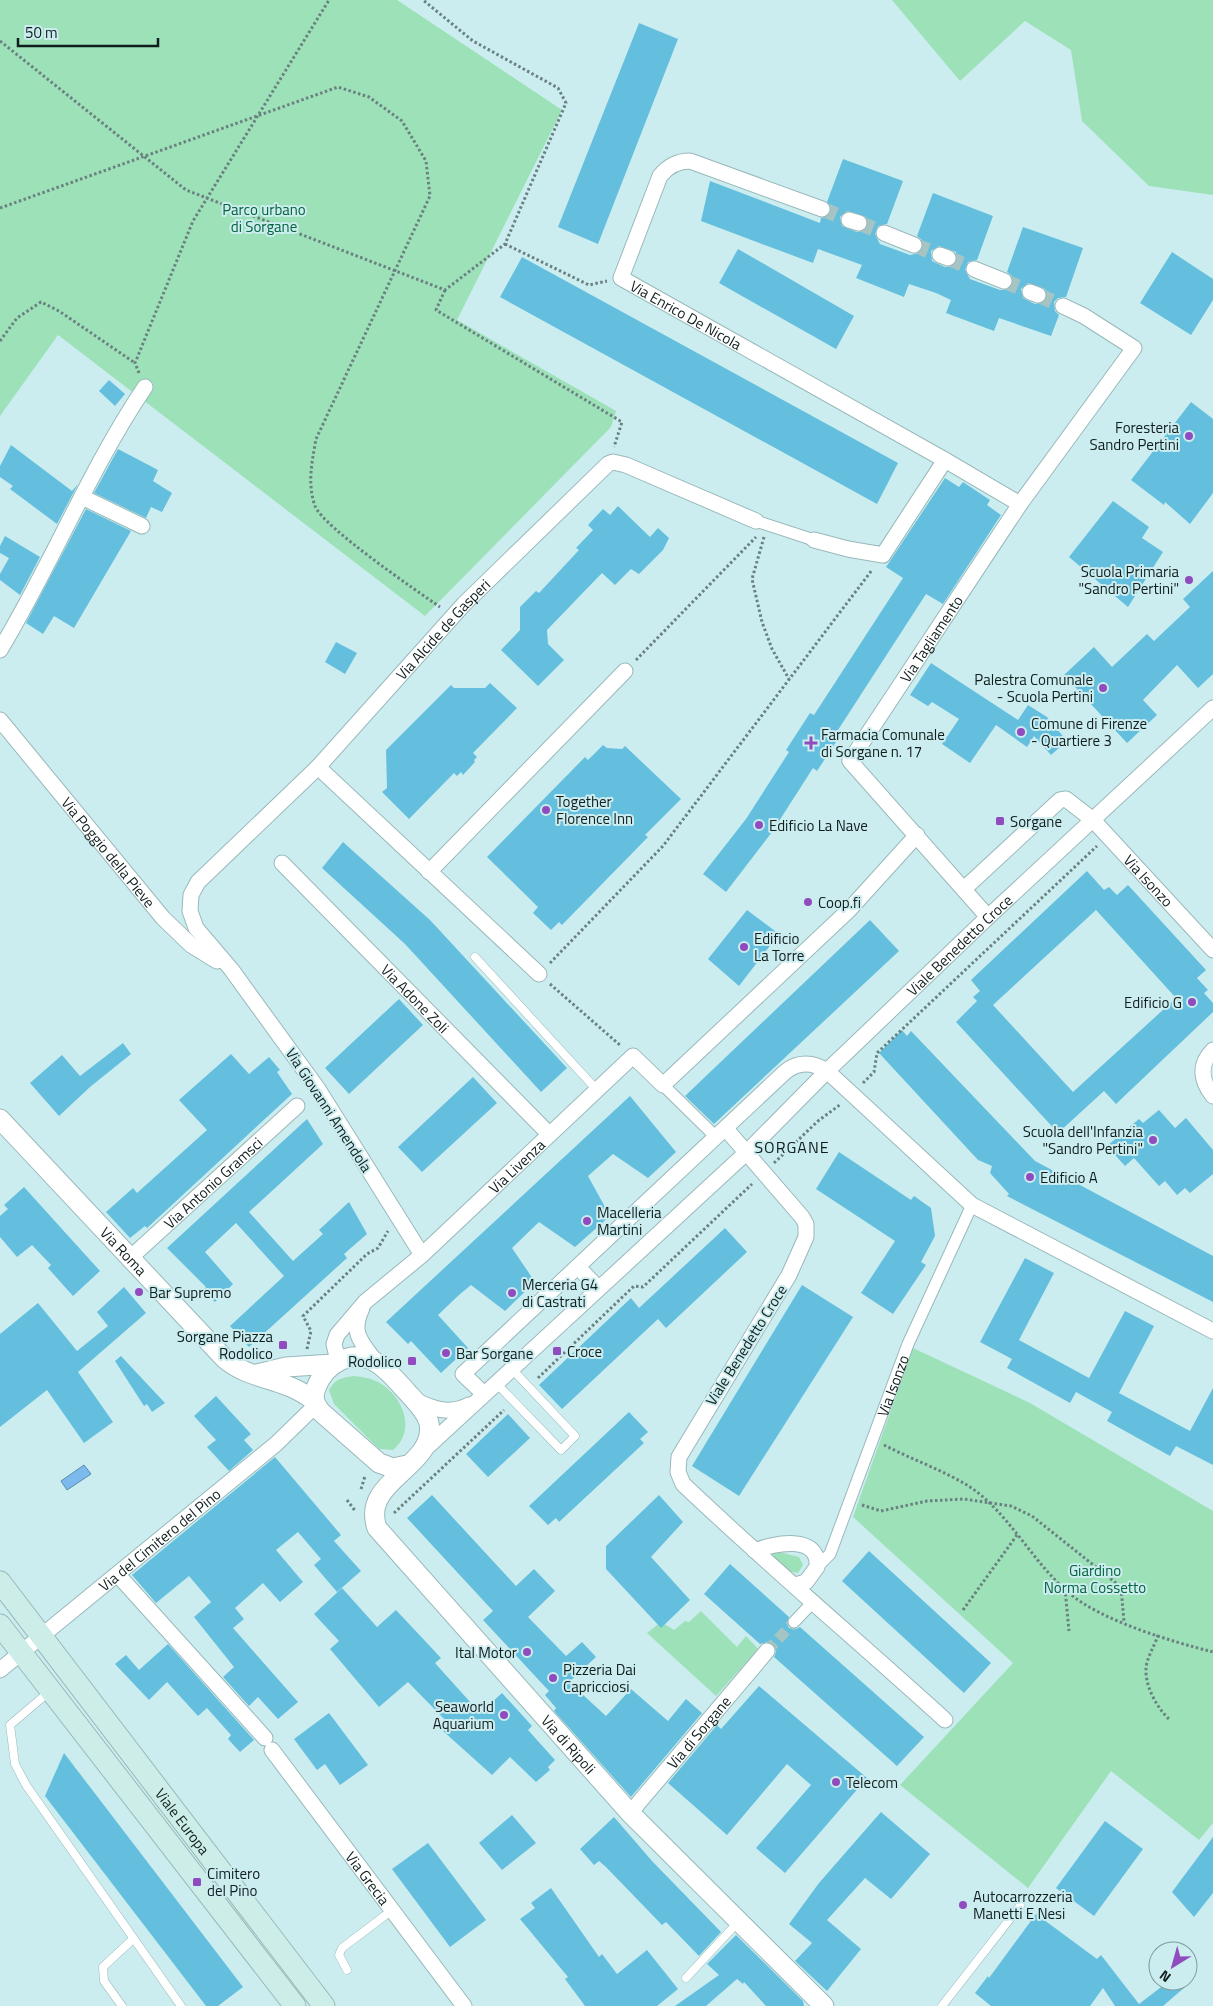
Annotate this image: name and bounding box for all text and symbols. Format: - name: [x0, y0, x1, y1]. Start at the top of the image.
- scale bar: [18, 15, 158, 47]
- text: 50 m: [25, 21, 58, 44]
- park label: Parco urbano di Sorgane: [222, 198, 306, 238]
- street label: Via Enrico De Nicola: [626, 274, 747, 355]
- place label: Foresteria Sandro Pertini: [1090, 416, 1179, 456]
- marker: Foresteria Sandro Pertini: [1183, 430, 1195, 442]
- place label: Scuola Primaria "Sandro Pertini": [1078, 560, 1179, 600]
- street label: Via Alcide de Gasperi: [390, 573, 495, 685]
- marker: Scuola Primaria "Sandro Pertini": [1183, 574, 1195, 586]
- street label: Via Tagliamento: [894, 590, 968, 687]
- place label: Palestra Comunale - Scuola Pertini: [974, 668, 1093, 708]
- marker: Palestra Comunale - Scuola Pertini: [1097, 682, 1109, 694]
- place label: Comune di Firenze - Quartiere 3: [1031, 712, 1147, 752]
- place label: Farmacia Comunale di Sorgane n. 17: [821, 723, 945, 763]
- marker: Comune di Firenze - Quartiere 3: [1015, 726, 1027, 738]
- marker: Farmacia Comunale di Sorgane n. 17: [805, 737, 817, 749]
- place label: Together Florence Inn: [556, 790, 633, 830]
- street label: Via Poggio della Pieve: [56, 792, 161, 912]
- marker: Together Florence Inn: [540, 804, 552, 816]
- place label: Sorgane: [1010, 810, 1062, 833]
- place label: Edificio La Nave: [769, 814, 868, 837]
- marker: Sorgane: [994, 815, 1006, 827]
- marker: Edificio La Nave: [753, 819, 765, 831]
- street label: Via Isonzo: [1119, 849, 1179, 912]
- street label: Viale Benedetto Croce: [901, 889, 1017, 1001]
- place label: Coop.fi: [818, 891, 861, 914]
- marker: Coop.fi: [802, 896, 814, 908]
- place label: Edificio La Torre: [754, 927, 804, 967]
- marker: Edificio La Torre: [738, 941, 750, 953]
- street label: Via Adone Zoli: [376, 959, 455, 1038]
- place label: Edificio G: [1124, 991, 1182, 1014]
- marker: Edificio G: [1186, 996, 1198, 1008]
- street label: Via Giovanni Amendola: [280, 1043, 378, 1177]
- place label: Scuola dell'Infanzia "Sandro Pertini": [1023, 1120, 1143, 1160]
- street label: Via Antonio Gramsci: [158, 1131, 268, 1234]
- street label: Via Livenza: [483, 1133, 550, 1198]
- marker: Scuola dell'Infanzia "Sandro Pertini": [1147, 1134, 1159, 1146]
- district label: SORGANE: [754, 1135, 830, 1159]
- place label: Edificio A: [1040, 1166, 1098, 1189]
- marker: Edificio A: [1024, 1171, 1036, 1183]
- place label: Macelleria Martini: [597, 1201, 662, 1241]
- marker: Macelleria Martini: [581, 1215, 593, 1227]
- street label: Via Roma: [95, 1221, 153, 1281]
- place label: Merceria G4 di Castrati: [522, 1273, 598, 1313]
- street label: Viale Benedetto Croce: [700, 1280, 792, 1410]
- place label: Bar Supremo: [149, 1281, 231, 1304]
- marker: Bar Supremo: [133, 1286, 145, 1298]
- marker: Merceria G4 di Castrati: [506, 1287, 518, 1299]
- place label: Sorgane Piazza Rodolico: [177, 1325, 273, 1365]
- marker: Sorgane Piazza Rodolico: [277, 1339, 289, 1351]
- place label: Croce: [567, 1340, 602, 1363]
- place label: Bar Sorgane: [456, 1342, 533, 1365]
- marker: Croce: [551, 1345, 563, 1357]
- marker: Bar Sorgane: [440, 1347, 452, 1359]
- place label: Rodolico: [348, 1350, 402, 1373]
- street label: Via Isonzo: [871, 1351, 915, 1420]
- marker: Rodolico: [406, 1355, 418, 1367]
- street label: Via del Cimitero del Pino: [93, 1482, 226, 1597]
- park label: Giardino Norma Cossetto: [1044, 1559, 1146, 1599]
- place label: Ital Motor: [455, 1641, 517, 1664]
- marker: Ital Motor: [521, 1646, 533, 1658]
- place label: Pizzeria Dai Capricciosi: [563, 1658, 636, 1698]
- marker: Pizzeria Dai Capricciosi: [547, 1672, 559, 1684]
- street label: Via di Sorgane: [661, 1690, 736, 1774]
- place label: Seaworld Aquarium: [433, 1695, 494, 1735]
- marker: Seaworld Aquarium: [498, 1709, 510, 1721]
- street label: Via di Ripoli: [536, 1709, 601, 1779]
- place label: Telecom: [846, 1771, 898, 1794]
- marker: Telecom: [830, 1776, 842, 1788]
- street label: Viale Europa: [150, 1783, 216, 1860]
- street label: Via Grecia: [340, 1846, 396, 1910]
- place label: Cimitero del Pino: [207, 1862, 260, 1902]
- marker: Cimitero del Pino: [191, 1876, 203, 1888]
- place label: Autocarrozzeria Manetti E Nesi: [973, 1885, 1073, 1925]
- marker: Autocarrozzeria Manetti E Nesi: [957, 1899, 969, 1911]
- north arrow: [1148, 1941, 1198, 1991]
- text: N: [1155, 1965, 1175, 1988]

